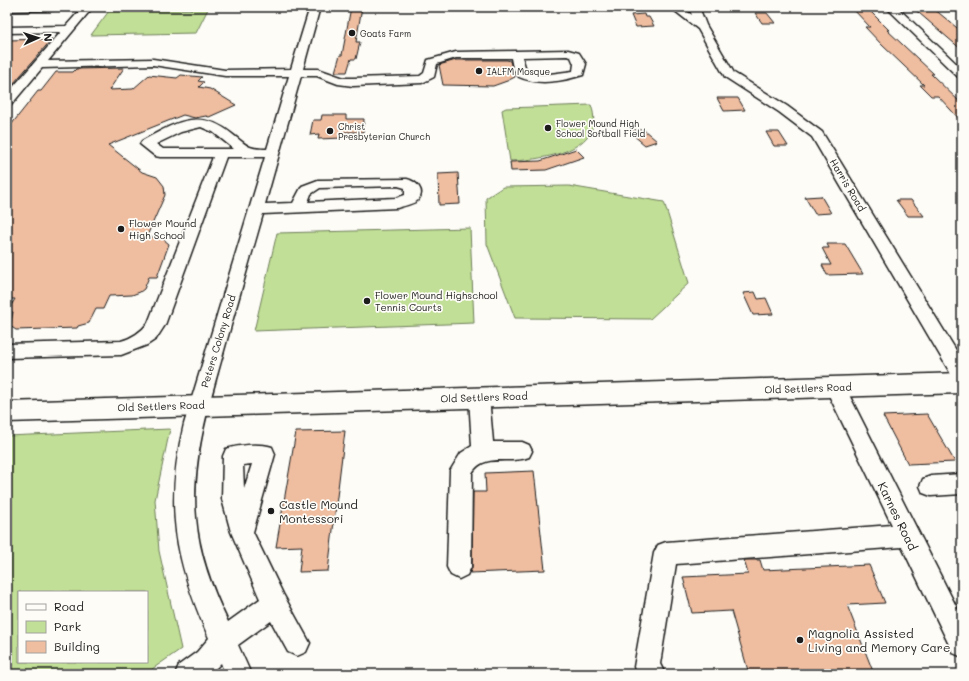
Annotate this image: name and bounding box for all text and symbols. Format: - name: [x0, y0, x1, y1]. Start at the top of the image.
- north arrow: [18, 18, 58, 58]
- marker: Goats Farm: [347, 28, 357, 38]
- place label: Goats Farm: [360, 28, 411, 39]
- text: N: [41, 33, 56, 42]
- marker: IALFM Mosque: [474, 66, 484, 76]
- place label: IALFM Mosque: [487, 66, 550, 77]
- place label: Flower Mound High School Softball Field: [556, 118, 645, 139]
- place label: Christ Presbyterian Church: [338, 121, 430, 142]
- marker: Flower Mound High School Softball Field: [543, 123, 553, 133]
- marker: Christ Presbyterian Church: [325, 126, 335, 136]
- street label: Harris Road: [827, 156, 869, 214]
- place label: Flower Mound High School: [129, 216, 196, 242]
- marker: Flower Mound High School: [116, 224, 126, 234]
- place label: Flower Mound Highschool Tennis Courts: [375, 288, 498, 314]
- street label: Peters Colony Road: [197, 293, 239, 389]
- marker: Flower Mound Highschool Tennis Courts: [362, 296, 372, 306]
- street label: Old Settlers Road: [764, 379, 852, 397]
- street label: Old Settlers Road: [440, 388, 528, 406]
- street label: Old Settlers Road: [117, 397, 205, 415]
- street label: Karnes Road: [874, 479, 922, 553]
- place label: Castle Mound Montessori: [279, 496, 358, 526]
- marker: Castle Mound Montessori: [266, 506, 276, 516]
- legend: [18, 591, 148, 663]
- text: Road: [54, 598, 84, 614]
- text: Park: [54, 618, 81, 634]
- place label: Magnolia Assisted Living and Memory Care: [808, 625, 950, 655]
- marker: Magnolia Assisted Living and Memory Care: [795, 635, 805, 645]
- text: Building: [54, 638, 100, 654]

